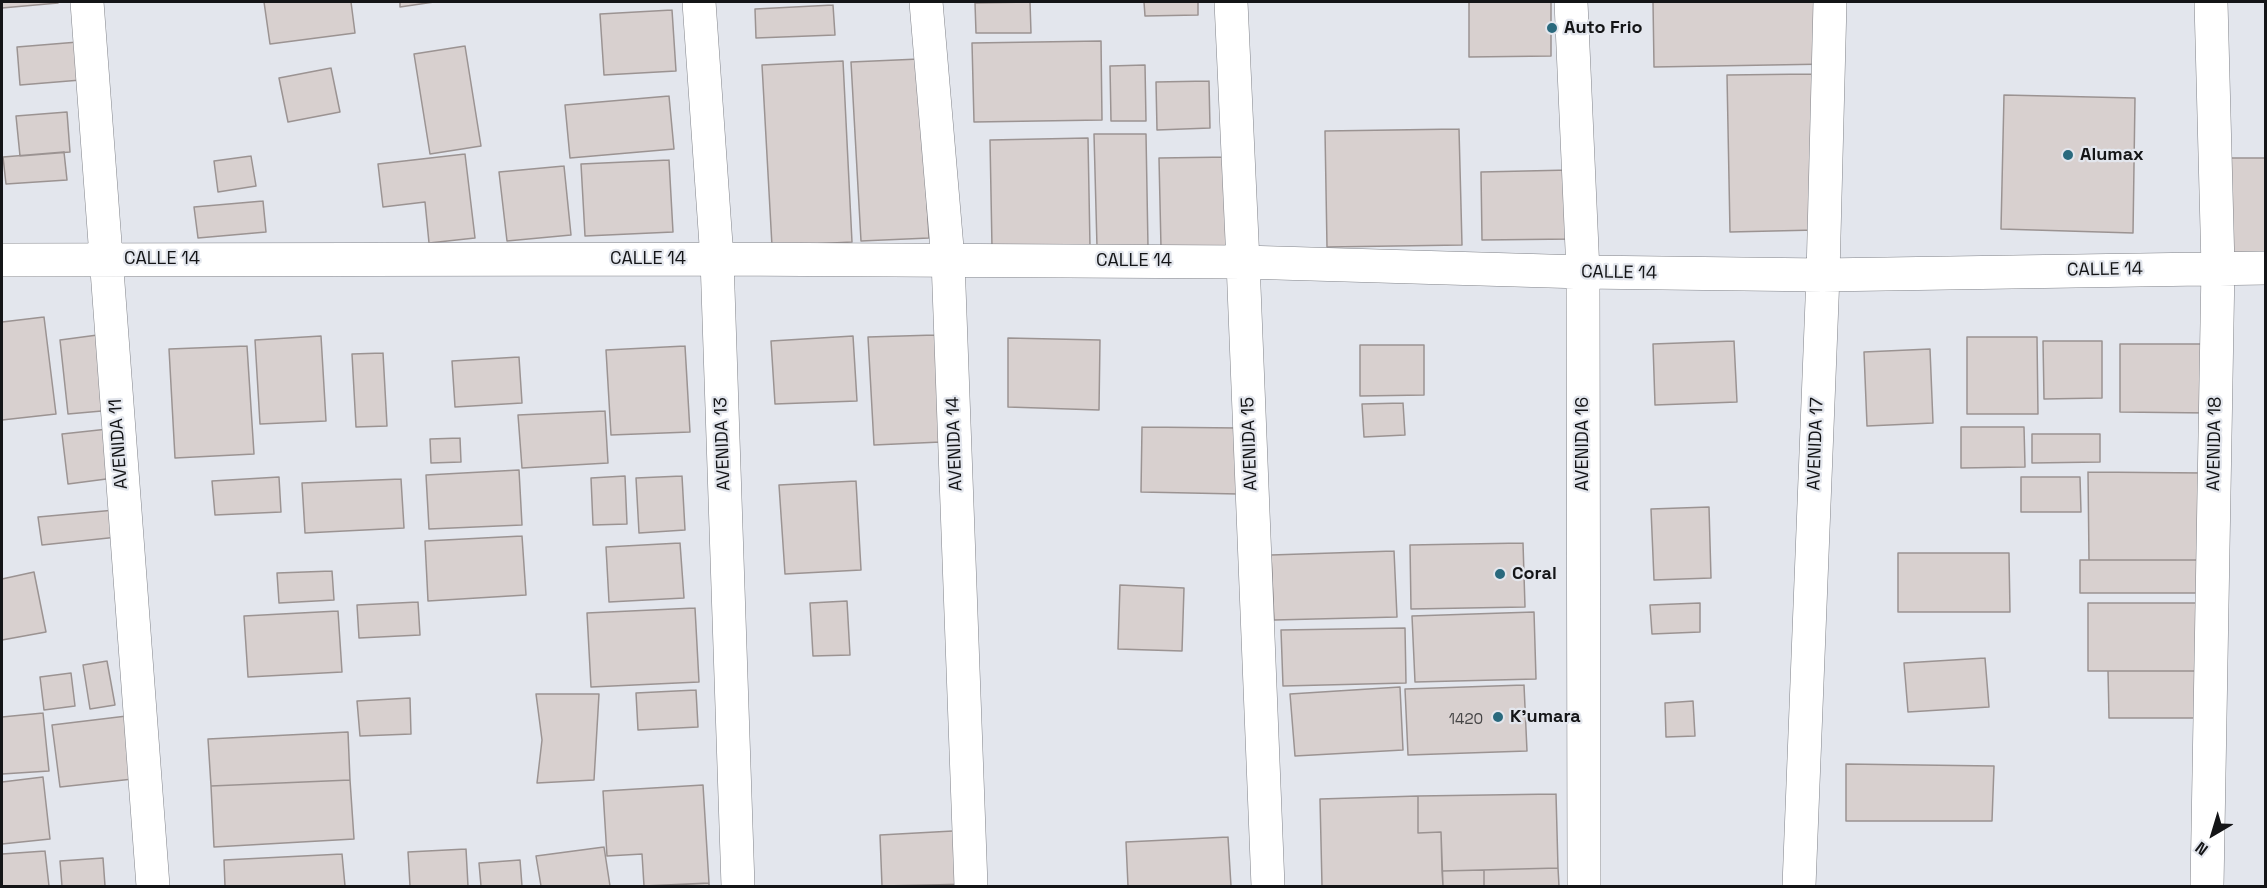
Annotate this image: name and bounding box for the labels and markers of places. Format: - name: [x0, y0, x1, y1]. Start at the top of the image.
- place label: Auto Frio: [1564, 17, 1643, 39]
- marker: Auto Frio: [1545, 21, 1559, 35]
- place label: Alumax: [2080, 144, 2144, 166]
- marker: Alumax: [2061, 148, 2075, 162]
- place label: Coral: [1512, 563, 1557, 585]
- marker: Coral: [1493, 567, 1507, 581]
- place label: K'umara: [1510, 706, 1581, 728]
- marker: K'umara: [1491, 710, 1505, 724]

